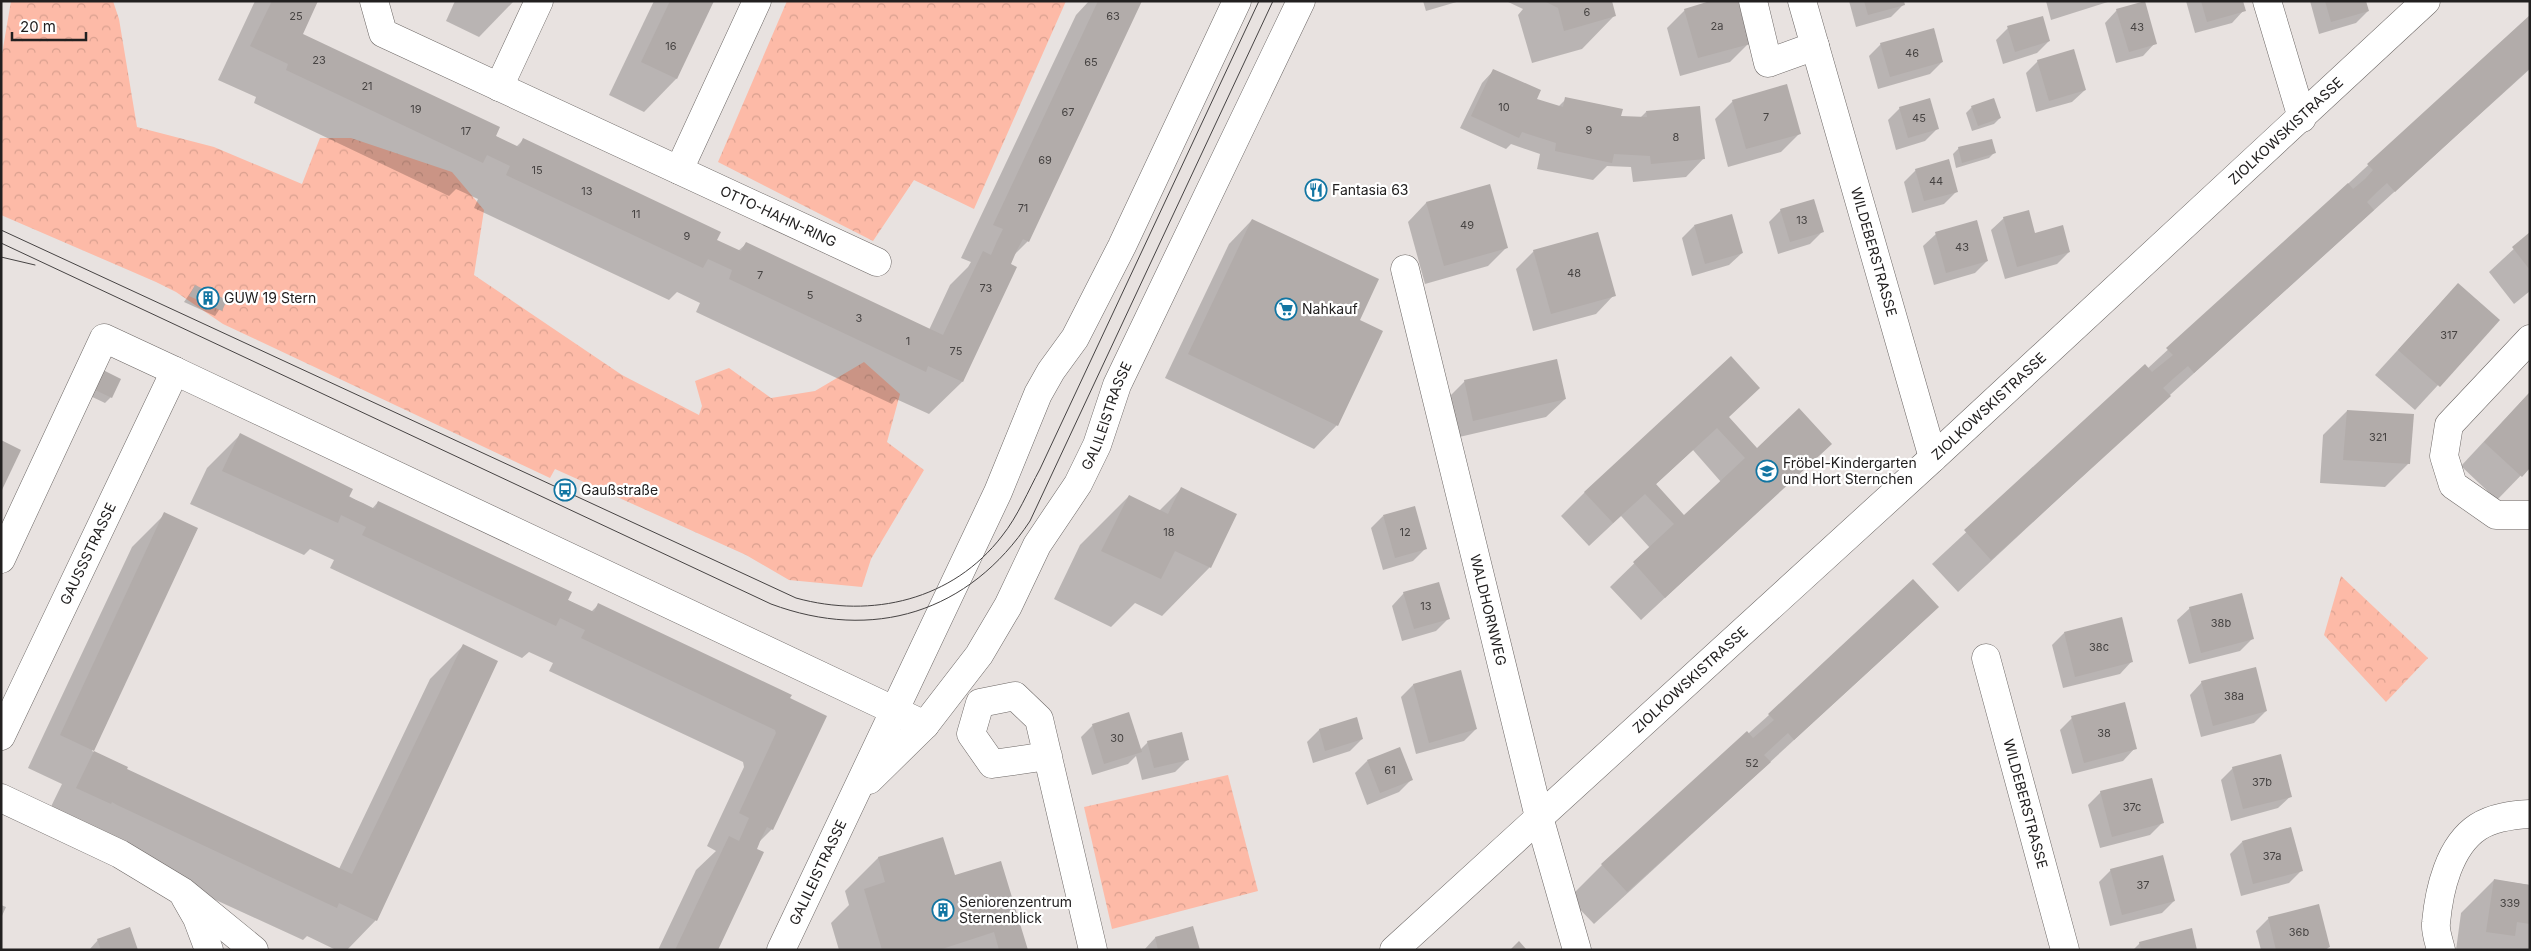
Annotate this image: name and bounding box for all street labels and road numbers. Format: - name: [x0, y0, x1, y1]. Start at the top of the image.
- street label: ZIOLKOWSKISTRASSE: [2225, 73, 2346, 188]
- street label: OTTO-HAHN-RING: [718, 182, 839, 250]
- street label: WILDEBERSTRASSE: [1848, 185, 1901, 318]
- street label: ZIOLKOWSKISTRASSE: [1928, 349, 2049, 463]
- street label: GALILEISTRASSE: [1077, 359, 1135, 472]
- street label: GAUSSSTRASSE: [56, 500, 119, 607]
- street label: WALDHORNWEG: [1467, 552, 1511, 667]
- street label: ZIOLKOWSKISTRASSE: [1629, 622, 1751, 736]
- street label: WILDEBERSTRASSE: [2000, 737, 2052, 870]
- street label: GALILEISTRASSE: [785, 817, 850, 928]

